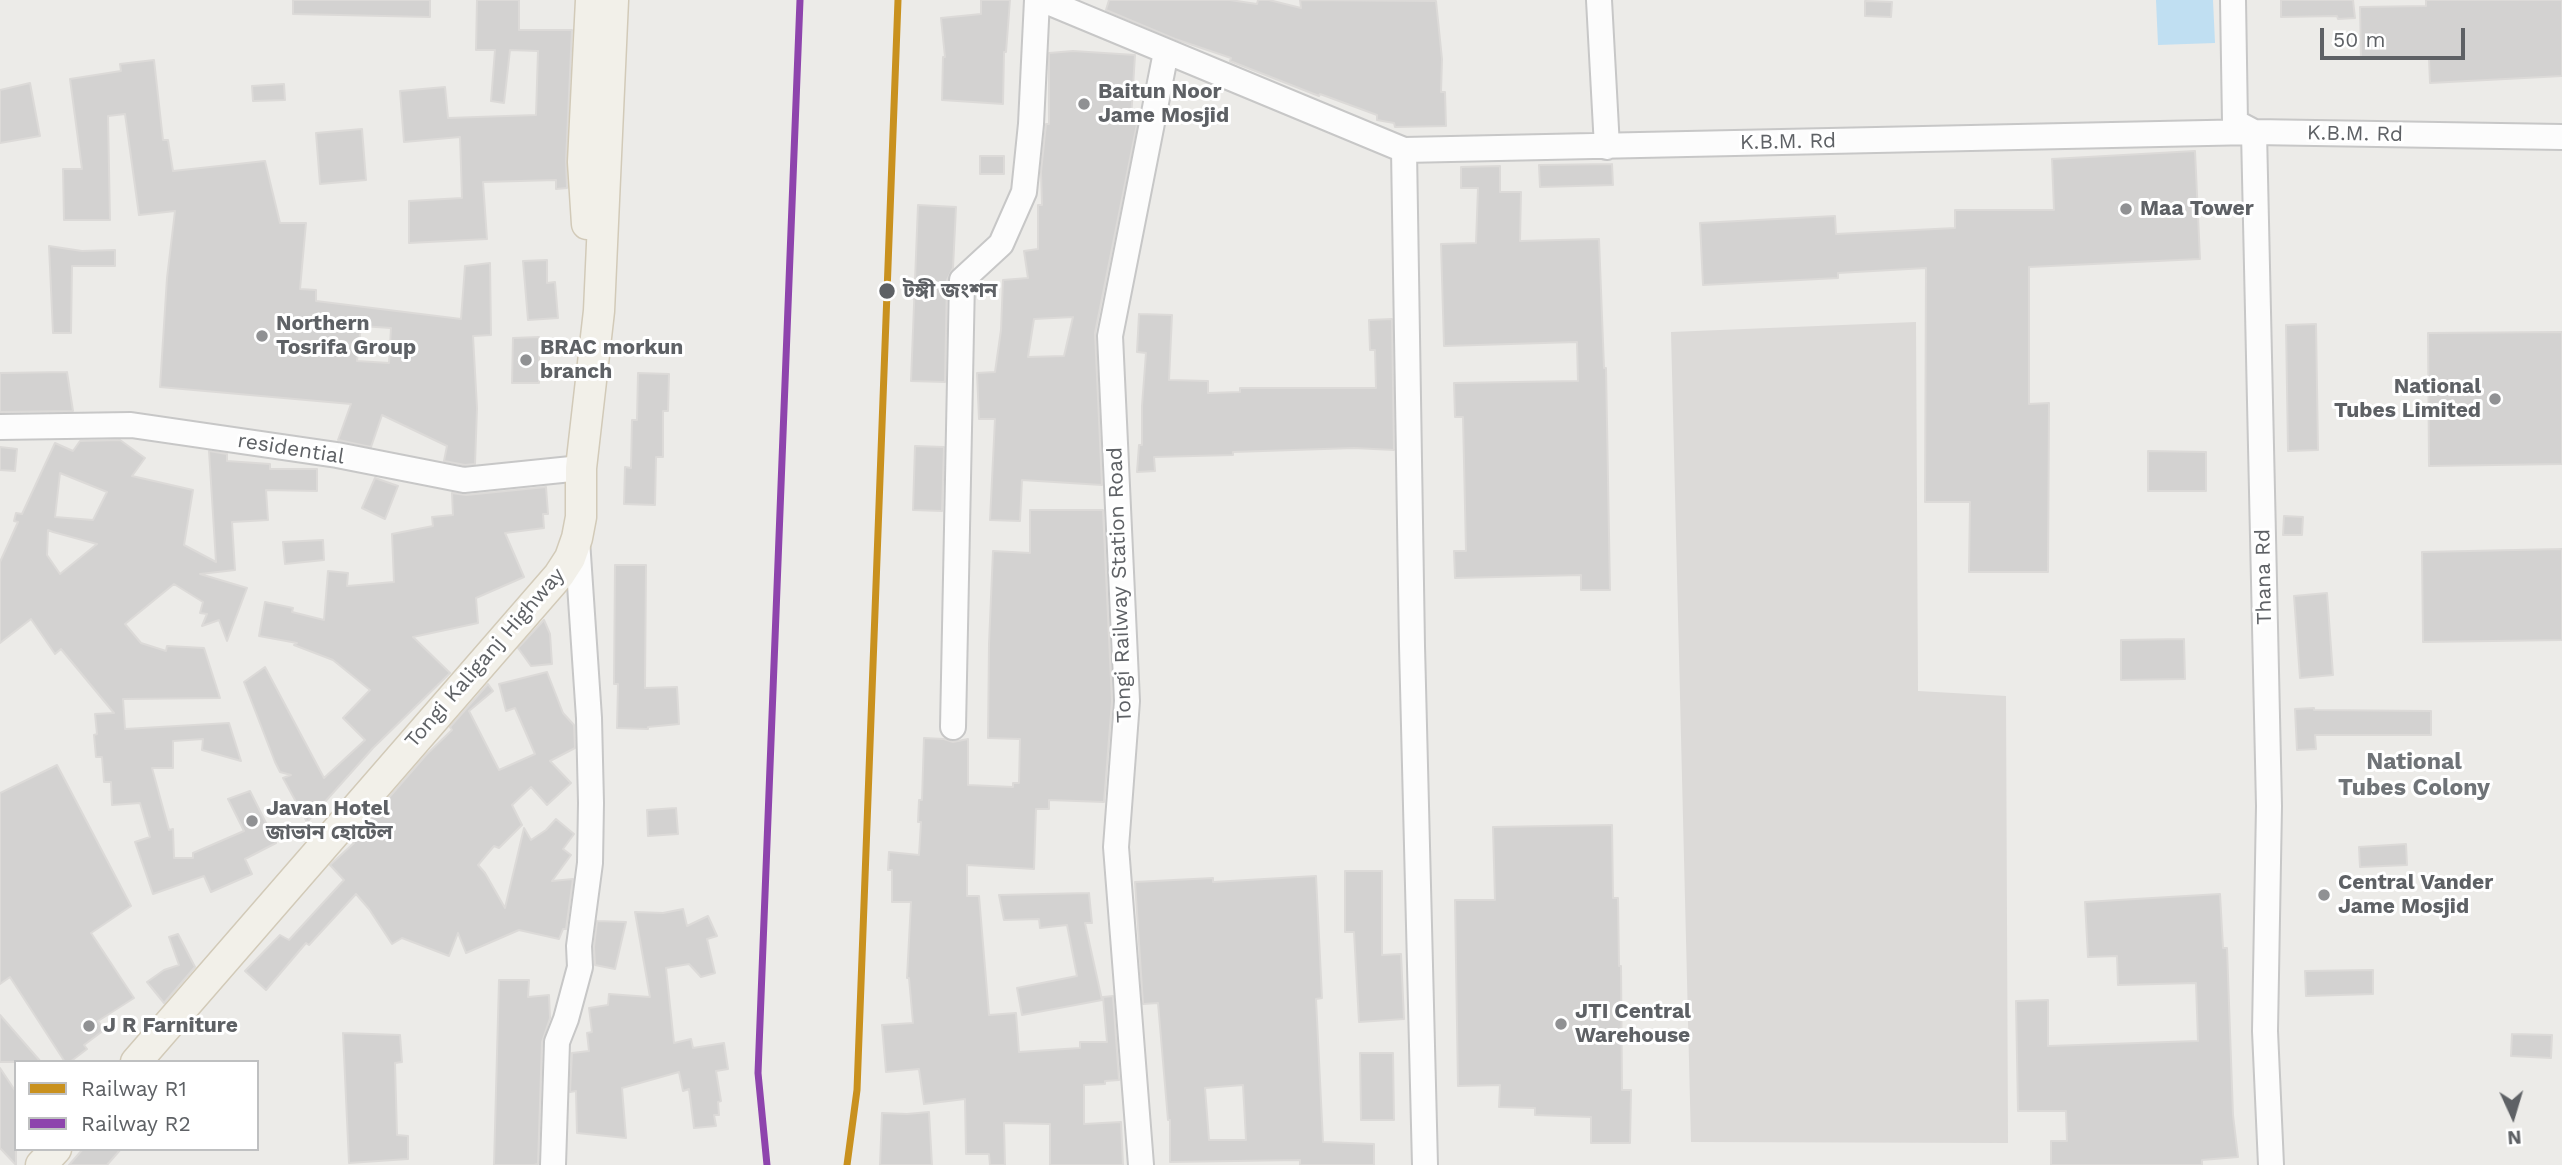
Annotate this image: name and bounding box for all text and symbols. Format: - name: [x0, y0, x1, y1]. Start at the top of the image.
- scale bar: [2324, 14, 2469, 58]
- text: 50 m: [2333, 27, 2385, 52]
- place label: Baitun Noor Jame Mosjid: [1098, 79, 1229, 129]
- marker: Baitun Noor Jame Mosjid: [1076, 96, 1092, 112]
- street label: K.B.M. Rd: [2307, 121, 2403, 147]
- street label: K.B.M. Rd: [1740, 129, 1836, 155]
- place label: Maa Tower: [2140, 196, 2254, 222]
- marker: Maa Tower: [2118, 201, 2134, 217]
- place label: টঙ্গী জংশন: [903, 278, 997, 304]
- marker: টঙ্গী জংশন: [877, 281, 897, 301]
- place label: Northern Tosrifa Group: [276, 311, 416, 361]
- marker: Northern Tosrifa Group: [254, 328, 270, 344]
- place label: BRAC morkun branch: [540, 335, 683, 385]
- marker: BRAC morkun branch: [518, 352, 534, 368]
- place label: National Tubes Limited: [2334, 374, 2481, 424]
- marker: National Tubes Limited: [2487, 391, 2503, 407]
- street label: residential: [236, 428, 346, 470]
- street label: Tongi Railway Station Road: [1103, 447, 1137, 723]
- street label: Thana Rd: [2251, 529, 2277, 625]
- street label: Tongi Kaliganj Highway: [400, 563, 570, 753]
- district label: National Tubes Colony: [2338, 748, 2490, 802]
- place label: Javan Hotel জাভান হোটেল: [266, 796, 393, 846]
- marker: Javan Hotel জাভান হোটেল: [244, 813, 260, 829]
- place label: Central Vander Jame Mosjid: [2338, 870, 2493, 920]
- marker: Central Vander Jame Mosjid: [2316, 887, 2332, 903]
- place label: JTI Central Warehouse: [1575, 999, 1691, 1049]
- place label: J R Farniture: [103, 1013, 238, 1039]
- marker: JTI Central Warehouse: [1553, 1016, 1569, 1032]
- marker: J R Farniture: [81, 1018, 97, 1034]
- legend: [14, 1060, 259, 1151]
- text: Railway R1: [81, 1076, 187, 1101]
- north arrow: [2478, 1081, 2548, 1151]
- text: Railway R2: [81, 1111, 191, 1136]
- text: N: [2507, 1125, 2522, 1149]

